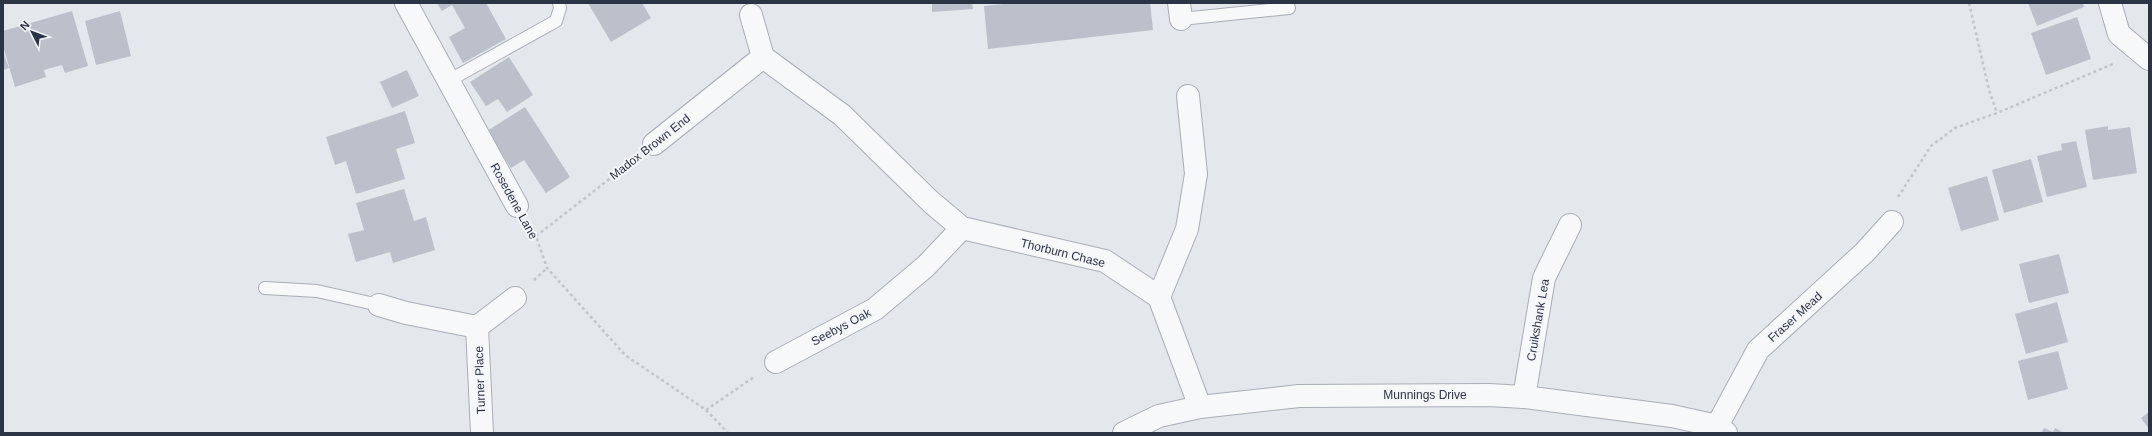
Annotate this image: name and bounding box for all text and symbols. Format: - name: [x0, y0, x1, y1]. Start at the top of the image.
- north arrow: [12, 12, 52, 52]
- text: N: [17, 18, 32, 32]
- street label: Madox Brown End: [607, 111, 693, 183]
- street label: Rosedene Lane: [487, 161, 541, 242]
- street label: Thorburn Chase: [1019, 236, 1107, 270]
- street label: Cruikshank Lea: [1524, 277, 1552, 362]
- street label: Fraser Mead: [1765, 289, 1825, 345]
- street label: Seebys Oak: [809, 305, 874, 349]
- street label: Turner Place: [472, 345, 488, 414]
- street label: Munnings Drive: [1383, 388, 1467, 402]

